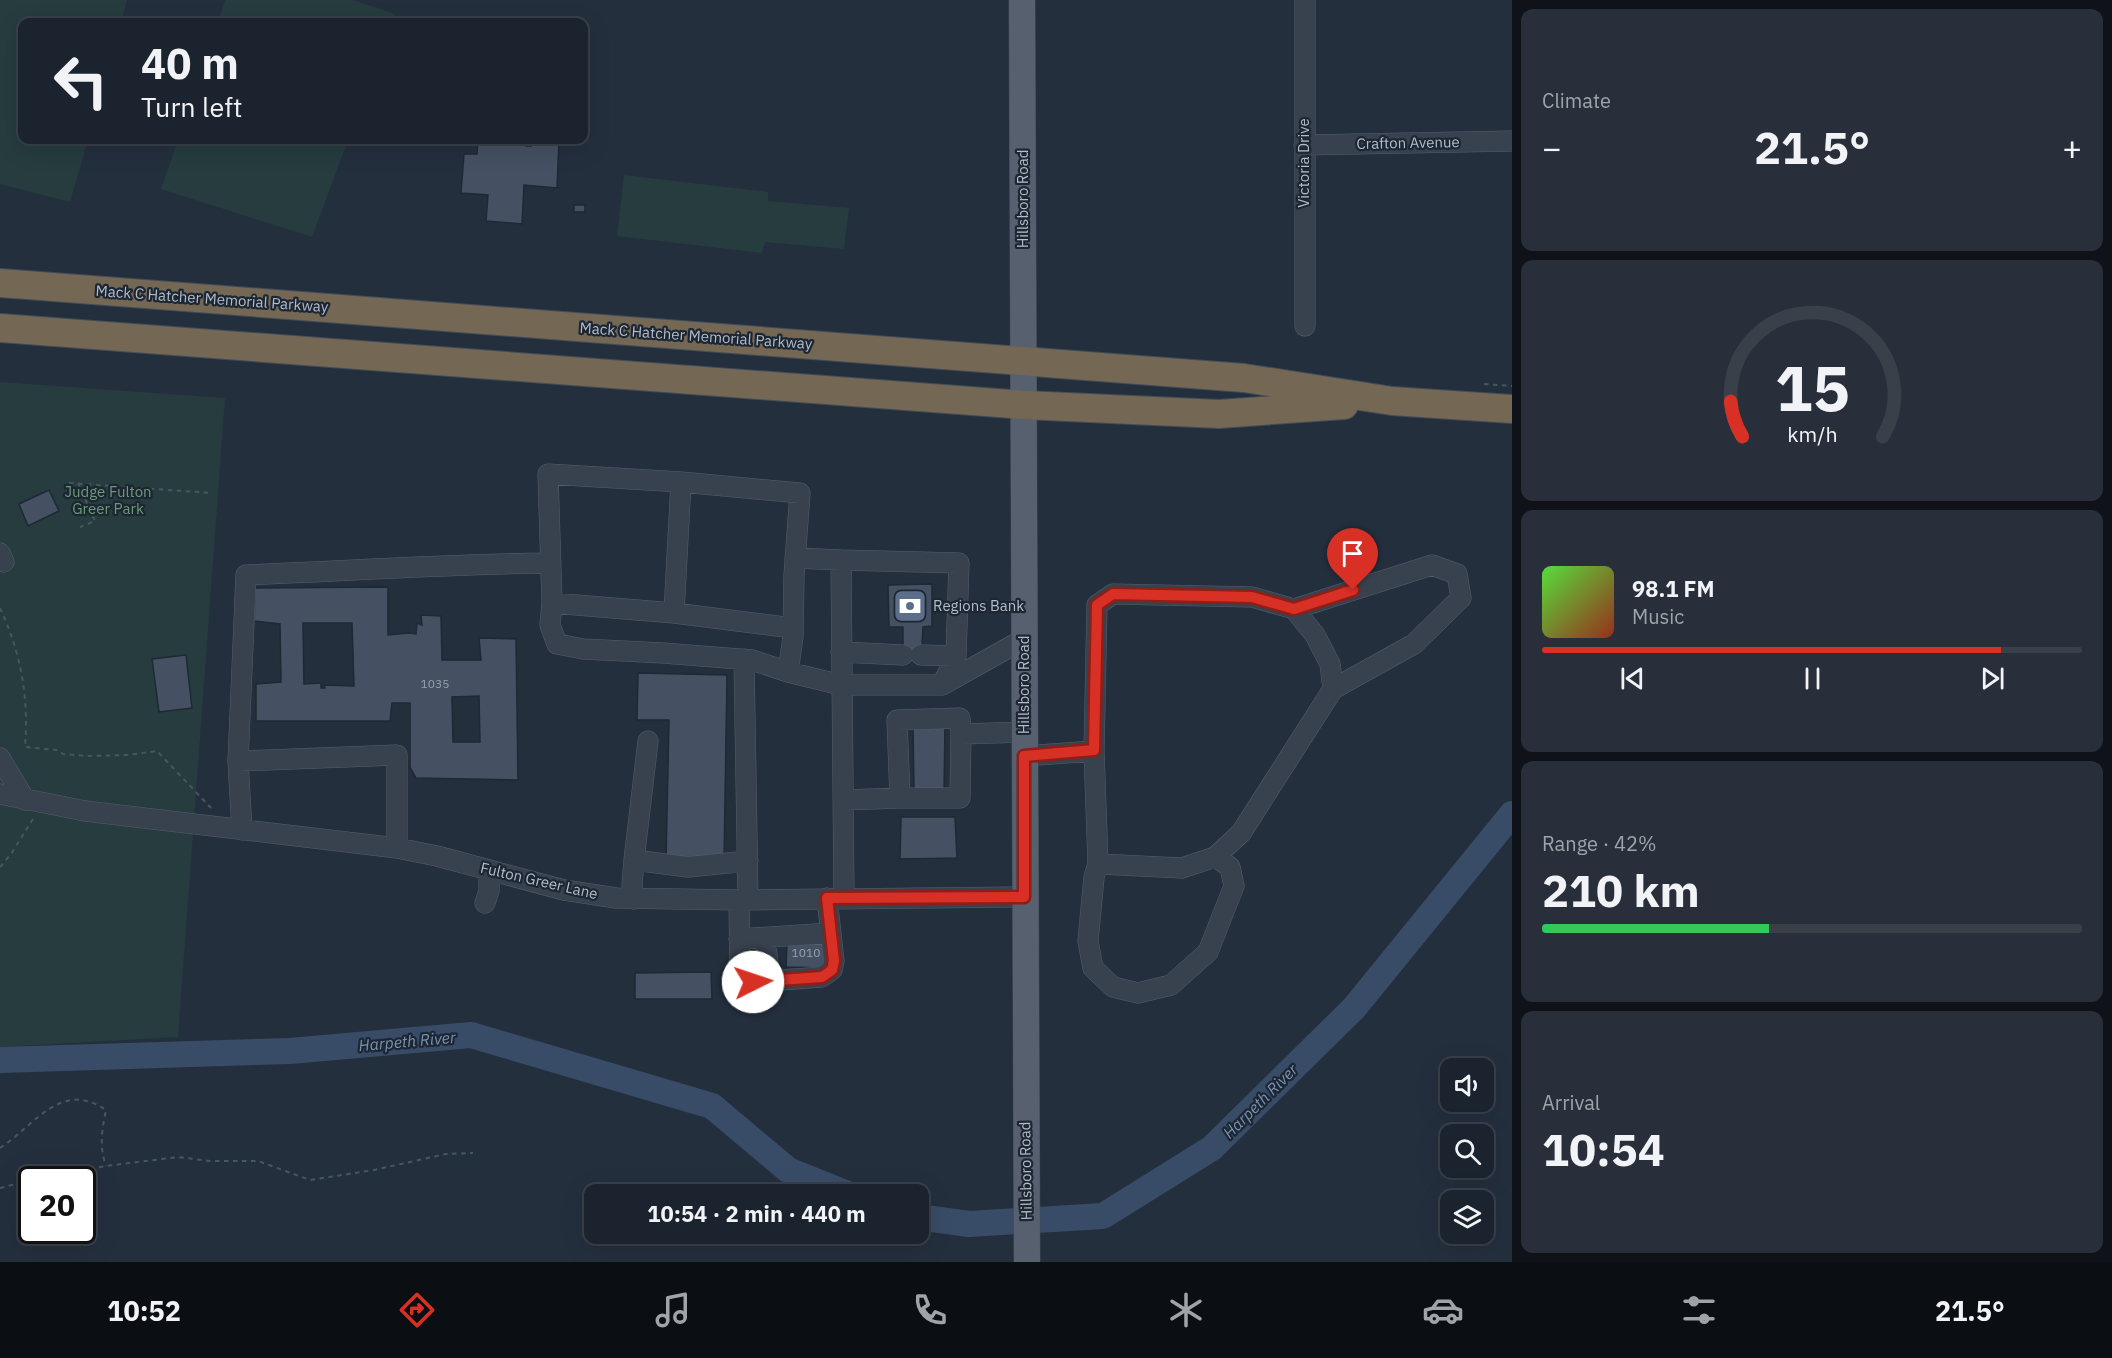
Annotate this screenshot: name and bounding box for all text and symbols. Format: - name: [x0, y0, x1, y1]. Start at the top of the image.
- text: 40 m: [141, 36, 239, 91]
- icon: left: [42, 42, 120, 120]
- text: Climate: [1542, 87, 1611, 114]
- text: Turn left: [141, 89, 242, 124]
- street label: Victoria Drive: [1294, 118, 1313, 208]
- text: 21.5°: [1754, 118, 1870, 176]
- text: −: [1542, 126, 1562, 169]
- text: +: [2062, 126, 2082, 169]
- street label: Crafton Avenue: [1356, 132, 1460, 153]
- street label: Hillsboro Road: [1013, 150, 1032, 248]
- street label: Mack C Hatcher Memorial Parkway: [95, 281, 330, 316]
- street label: Mack C Hatcher Memorial Parkway: [579, 318, 814, 353]
- text: 15: [1775, 348, 1849, 429]
- text: km/h: [1787, 421, 1837, 449]
- park label: Judge Fulton Greer Park: [64, 482, 152, 518]
- pin: [1327, 528, 1378, 590]
- icon: arrive: [1336, 537, 1369, 570]
- text: 98.1 FM: [1632, 574, 1715, 603]
- bank icon: Regions Bank: [892, 588, 928, 624]
- place label: Regions Bank: [933, 596, 1024, 615]
- text: Music: [1632, 603, 1684, 630]
- street label: Hillsboro Road: [1014, 636, 1033, 734]
- icon: previous: [1616, 662, 1649, 695]
- icon: pause: [1796, 662, 1829, 695]
- icon: next: [1976, 662, 2009, 695]
- house number: 1035: [421, 676, 449, 691]
- text: Range · 42%: [1542, 830, 1657, 857]
- street label: Fulton Greer Lane: [479, 858, 600, 903]
- text: 210 km: [1542, 861, 1700, 919]
- house number: 1010: [792, 945, 820, 960]
- position arrow: [721, 950, 785, 1014]
- water label: Harpeth River: [358, 1027, 457, 1055]
- map controls: [1440, 1058, 1494, 1244]
- button: sound: [1440, 1058, 1494, 1112]
- water label: Harpeth River: [1219, 1059, 1302, 1142]
- text: Arrival: [1542, 1089, 1600, 1116]
- text: 10:54: [1542, 1120, 1665, 1178]
- street label: Hillsboro Road: [1015, 1121, 1036, 1221]
- button: search: [1440, 1124, 1494, 1178]
- speed limit sign: 20: [18, 1166, 96, 1244]
- button: layers: [1440, 1190, 1494, 1244]
- text: 10:54 · 2 min · 440 m: [647, 1199, 866, 1228]
- icon: directions: [396, 1289, 438, 1331]
- icon: music: [652, 1289, 694, 1331]
- icon: phone: [909, 1289, 951, 1331]
- icon: climate: [1165, 1289, 1207, 1331]
- icon: car: [1422, 1289, 1464, 1331]
- icon: filters: [1678, 1289, 1720, 1331]
- text: 10:52: [107, 1293, 181, 1328]
- text: 21.5°: [1935, 1293, 2005, 1328]

